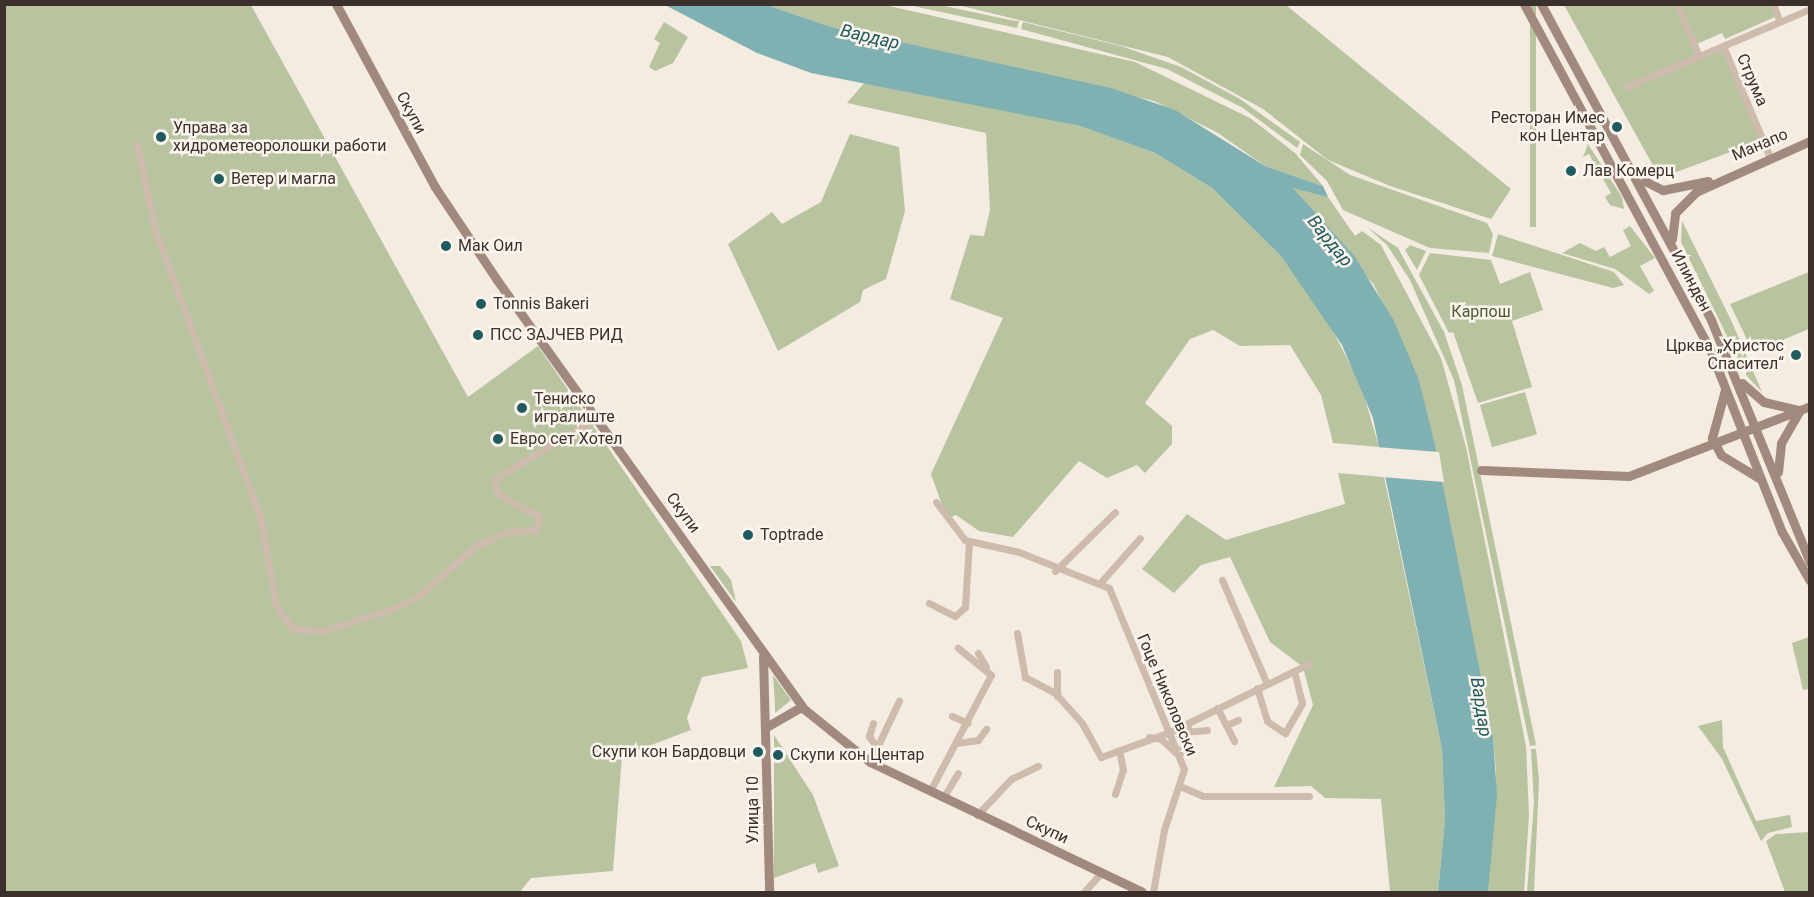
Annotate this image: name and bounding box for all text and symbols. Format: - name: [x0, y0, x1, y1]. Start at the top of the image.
- water label: Вардар: [838, 20, 902, 54]
- street label: Струма: [1732, 51, 1772, 109]
- street label: Скупи: [392, 89, 430, 137]
- place label: Ресторан Имес кон Центар: [1491, 108, 1605, 146]
- place label: Управа за хидрометеоролошки работи: [173, 118, 386, 156]
- marker: Ресторан Имес кон Центар: [1610, 120, 1624, 134]
- street label: Манапо: [1729, 125, 1791, 165]
- marker: Управа за хидрометеоролошки работи: [154, 130, 168, 144]
- place label: Лав Комерц: [1583, 161, 1674, 181]
- marker: Лав Комерц: [1564, 164, 1578, 178]
- place label: Ветер и магла: [231, 169, 336, 189]
- marker: Ветер и магла: [212, 172, 226, 186]
- water label: Вардар: [1303, 211, 1357, 271]
- place label: Мак Оил: [458, 236, 523, 256]
- marker: Мак Оил: [439, 239, 453, 253]
- street label: Илинден: [1667, 247, 1715, 315]
- place label: Tonnis Bakeri: [493, 294, 589, 314]
- marker: Tonnis Bakeri: [474, 297, 488, 311]
- park label: Карпош: [1451, 302, 1511, 322]
- place label: ПСС ЗАЈЧЕВ РИД: [490, 325, 623, 345]
- marker: ПСС ЗАЈЧЕВ РИД: [471, 328, 485, 342]
- place label: Црква „Христос Спасител“: [1666, 336, 1784, 374]
- marker: Црква „Христос Спасител“: [1789, 348, 1803, 362]
- place label: Тениско игралиште: [534, 389, 615, 427]
- marker: Тениско игралиште: [515, 401, 529, 415]
- place label: Евро сет Хотел: [510, 429, 622, 449]
- marker: Евро сет Хотел: [491, 432, 505, 446]
- street label: Скупи: [662, 489, 704, 537]
- place label: Toptrade: [760, 525, 823, 545]
- marker: Toptrade: [741, 528, 755, 542]
- street label: Гоце Николовски: [1133, 631, 1201, 759]
- water label: Вардар: [1466, 676, 1496, 738]
- place label: Скупи кон Бардовци: [592, 742, 746, 762]
- marker: Скупи кон Бардовци: [751, 745, 765, 759]
- place label: Скупи кон Центар: [790, 745, 925, 765]
- marker: Скупи кон Центар: [771, 748, 785, 762]
- street label: Улица 10: [743, 776, 763, 844]
- street label: Скупи: [1023, 812, 1071, 848]

